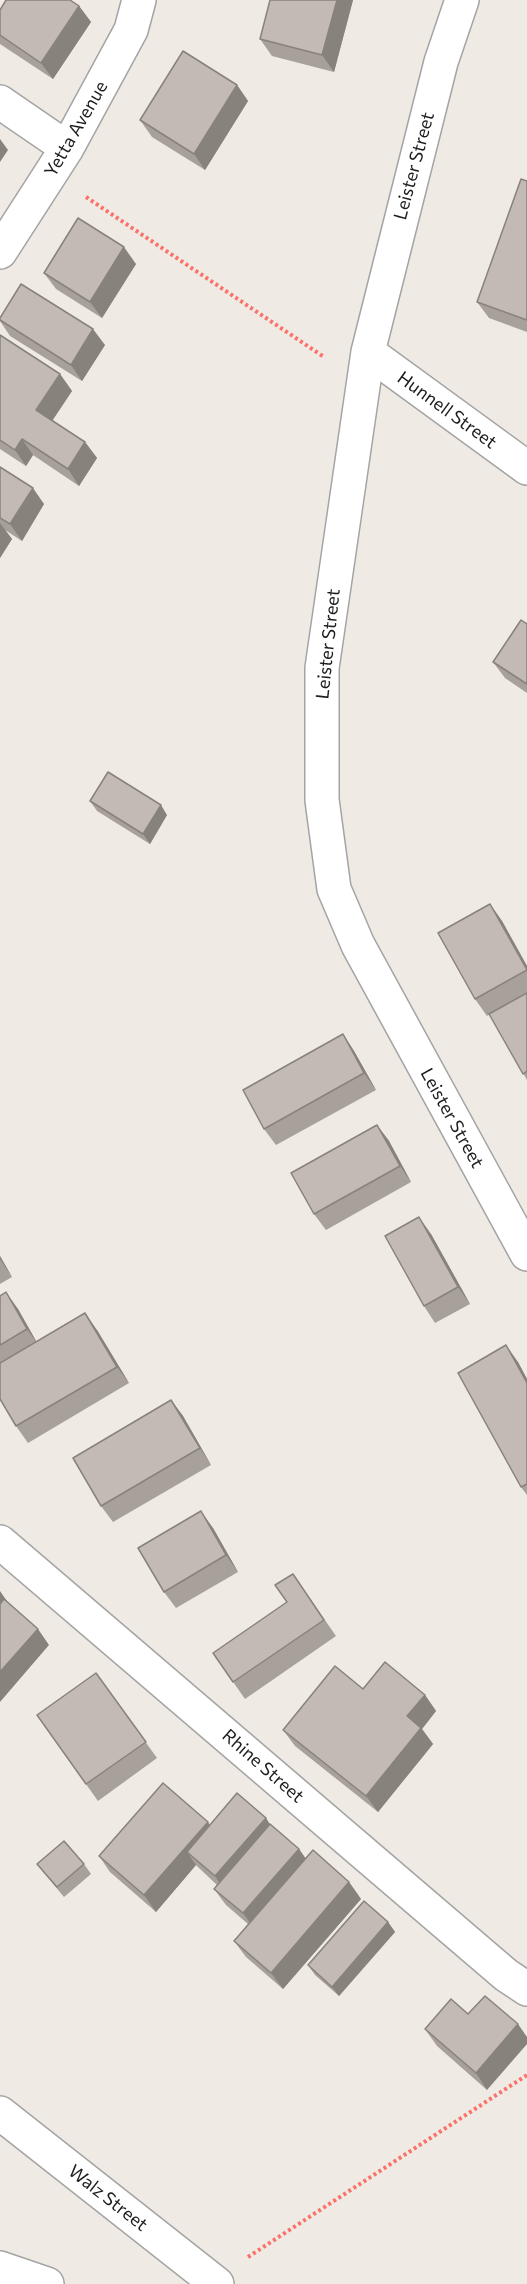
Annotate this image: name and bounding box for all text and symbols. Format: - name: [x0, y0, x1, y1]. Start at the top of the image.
- street label: Yetta Avenue: [40, 77, 112, 181]
- street label: Leister Street: [389, 110, 439, 222]
- street label: Hunnell Street: [393, 367, 501, 453]
- street label: Leister Street: [311, 588, 345, 700]
- street label: Leister Street: [416, 1064, 488, 1172]
- street label: Rhine Street: [218, 1725, 308, 1807]
- street label: Walz Street: [64, 2160, 152, 2236]

